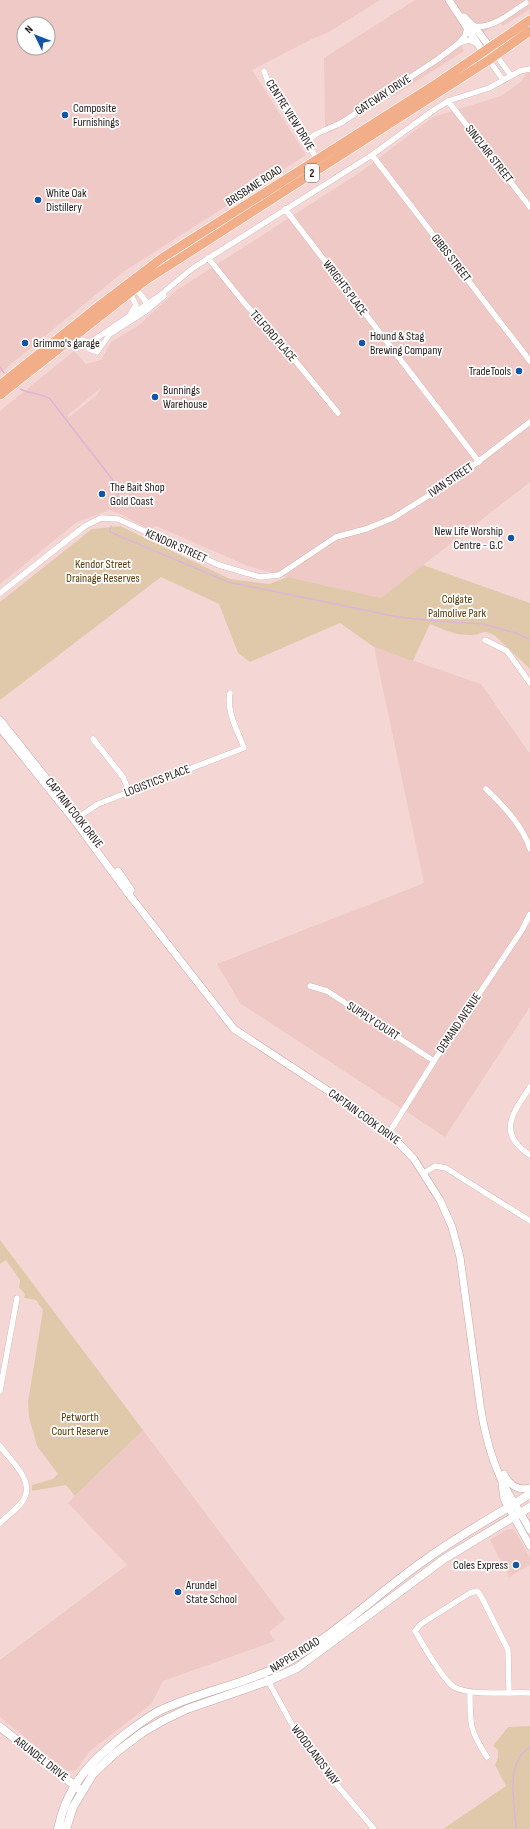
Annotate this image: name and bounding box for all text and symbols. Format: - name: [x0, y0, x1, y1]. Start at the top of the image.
- north arrow: [16, 16, 56, 56]
- text: N: [22, 23, 36, 36]
- street label: GATEWAY DRIVE: [352, 71, 414, 119]
- street label: CENTRE VIEW DRIVE: [262, 77, 318, 153]
- place label: Composite Furnishings: [73, 101, 119, 130]
- marker: Composite Furnishings: [60, 110, 70, 120]
- street label: SINCLAIR STREET: [462, 122, 516, 186]
- street label: BRISBANE ROAD: [223, 162, 285, 210]
- road number: 2: [305, 164, 319, 182]
- place label: White Oak Distillery: [46, 186, 87, 215]
- marker: White Oak Distillery: [33, 195, 43, 205]
- street label: GIBBS STREET: [428, 231, 474, 285]
- street label: WRIGHTS PLACE: [319, 257, 371, 319]
- street label: TELFORD PLACE: [246, 307, 300, 365]
- place label: Hound & Stag Brewing Company: [370, 329, 442, 358]
- place label: Grimmo's garage: [33, 336, 100, 351]
- marker: Grimmo's garage: [20, 338, 30, 348]
- marker: Hound & Stag Brewing Company: [357, 338, 367, 348]
- place label: TradeTools: [469, 364, 511, 379]
- marker: TradeTools: [514, 366, 524, 376]
- place label: Bunnings Warehouse: [163, 383, 208, 412]
- marker: Bunnings Warehouse: [150, 392, 160, 402]
- street label: IVAN STREET: [426, 459, 476, 500]
- place label: The Bait Shop Gold Coast: [110, 480, 165, 509]
- marker: The Bait Shop Gold Coast: [97, 489, 107, 499]
- place label: New Life Worship Centre - G.C: [434, 524, 503, 553]
- street label: KENDOR STREET: [143, 526, 209, 566]
- marker: New Life Worship Centre - G.C: [506, 533, 516, 543]
- park label: Kendor Street Drainage Reserves: [66, 557, 140, 586]
- park label: Colgate Palmolive Park: [428, 592, 486, 621]
- street label: LOGISTICS PLACE: [122, 762, 192, 800]
- street label: CAPTAIN COOK DRIVE: [42, 775, 106, 851]
- street label: DEMAND AVENUE: [433, 990, 485, 1056]
- street label: SUPPLY COURT: [344, 998, 402, 1044]
- street label: CAPTAIN COOK DRIVE: [325, 1086, 403, 1148]
- park label: Petworth Court Reserve: [51, 1410, 109, 1439]
- place label: Coles Express: [453, 1558, 508, 1573]
- marker: Coles Express: [511, 1560, 521, 1570]
- place label: Arundel State School: [185, 1578, 237, 1607]
- marker: Arundel State School: [173, 1587, 183, 1597]
- street label: NAPPER ROAD: [267, 1634, 323, 1676]
- street label: WOODLANDS WAY: [288, 1722, 342, 1788]
- street label: ARUNDEL DRIVE: [10, 1733, 71, 1785]

